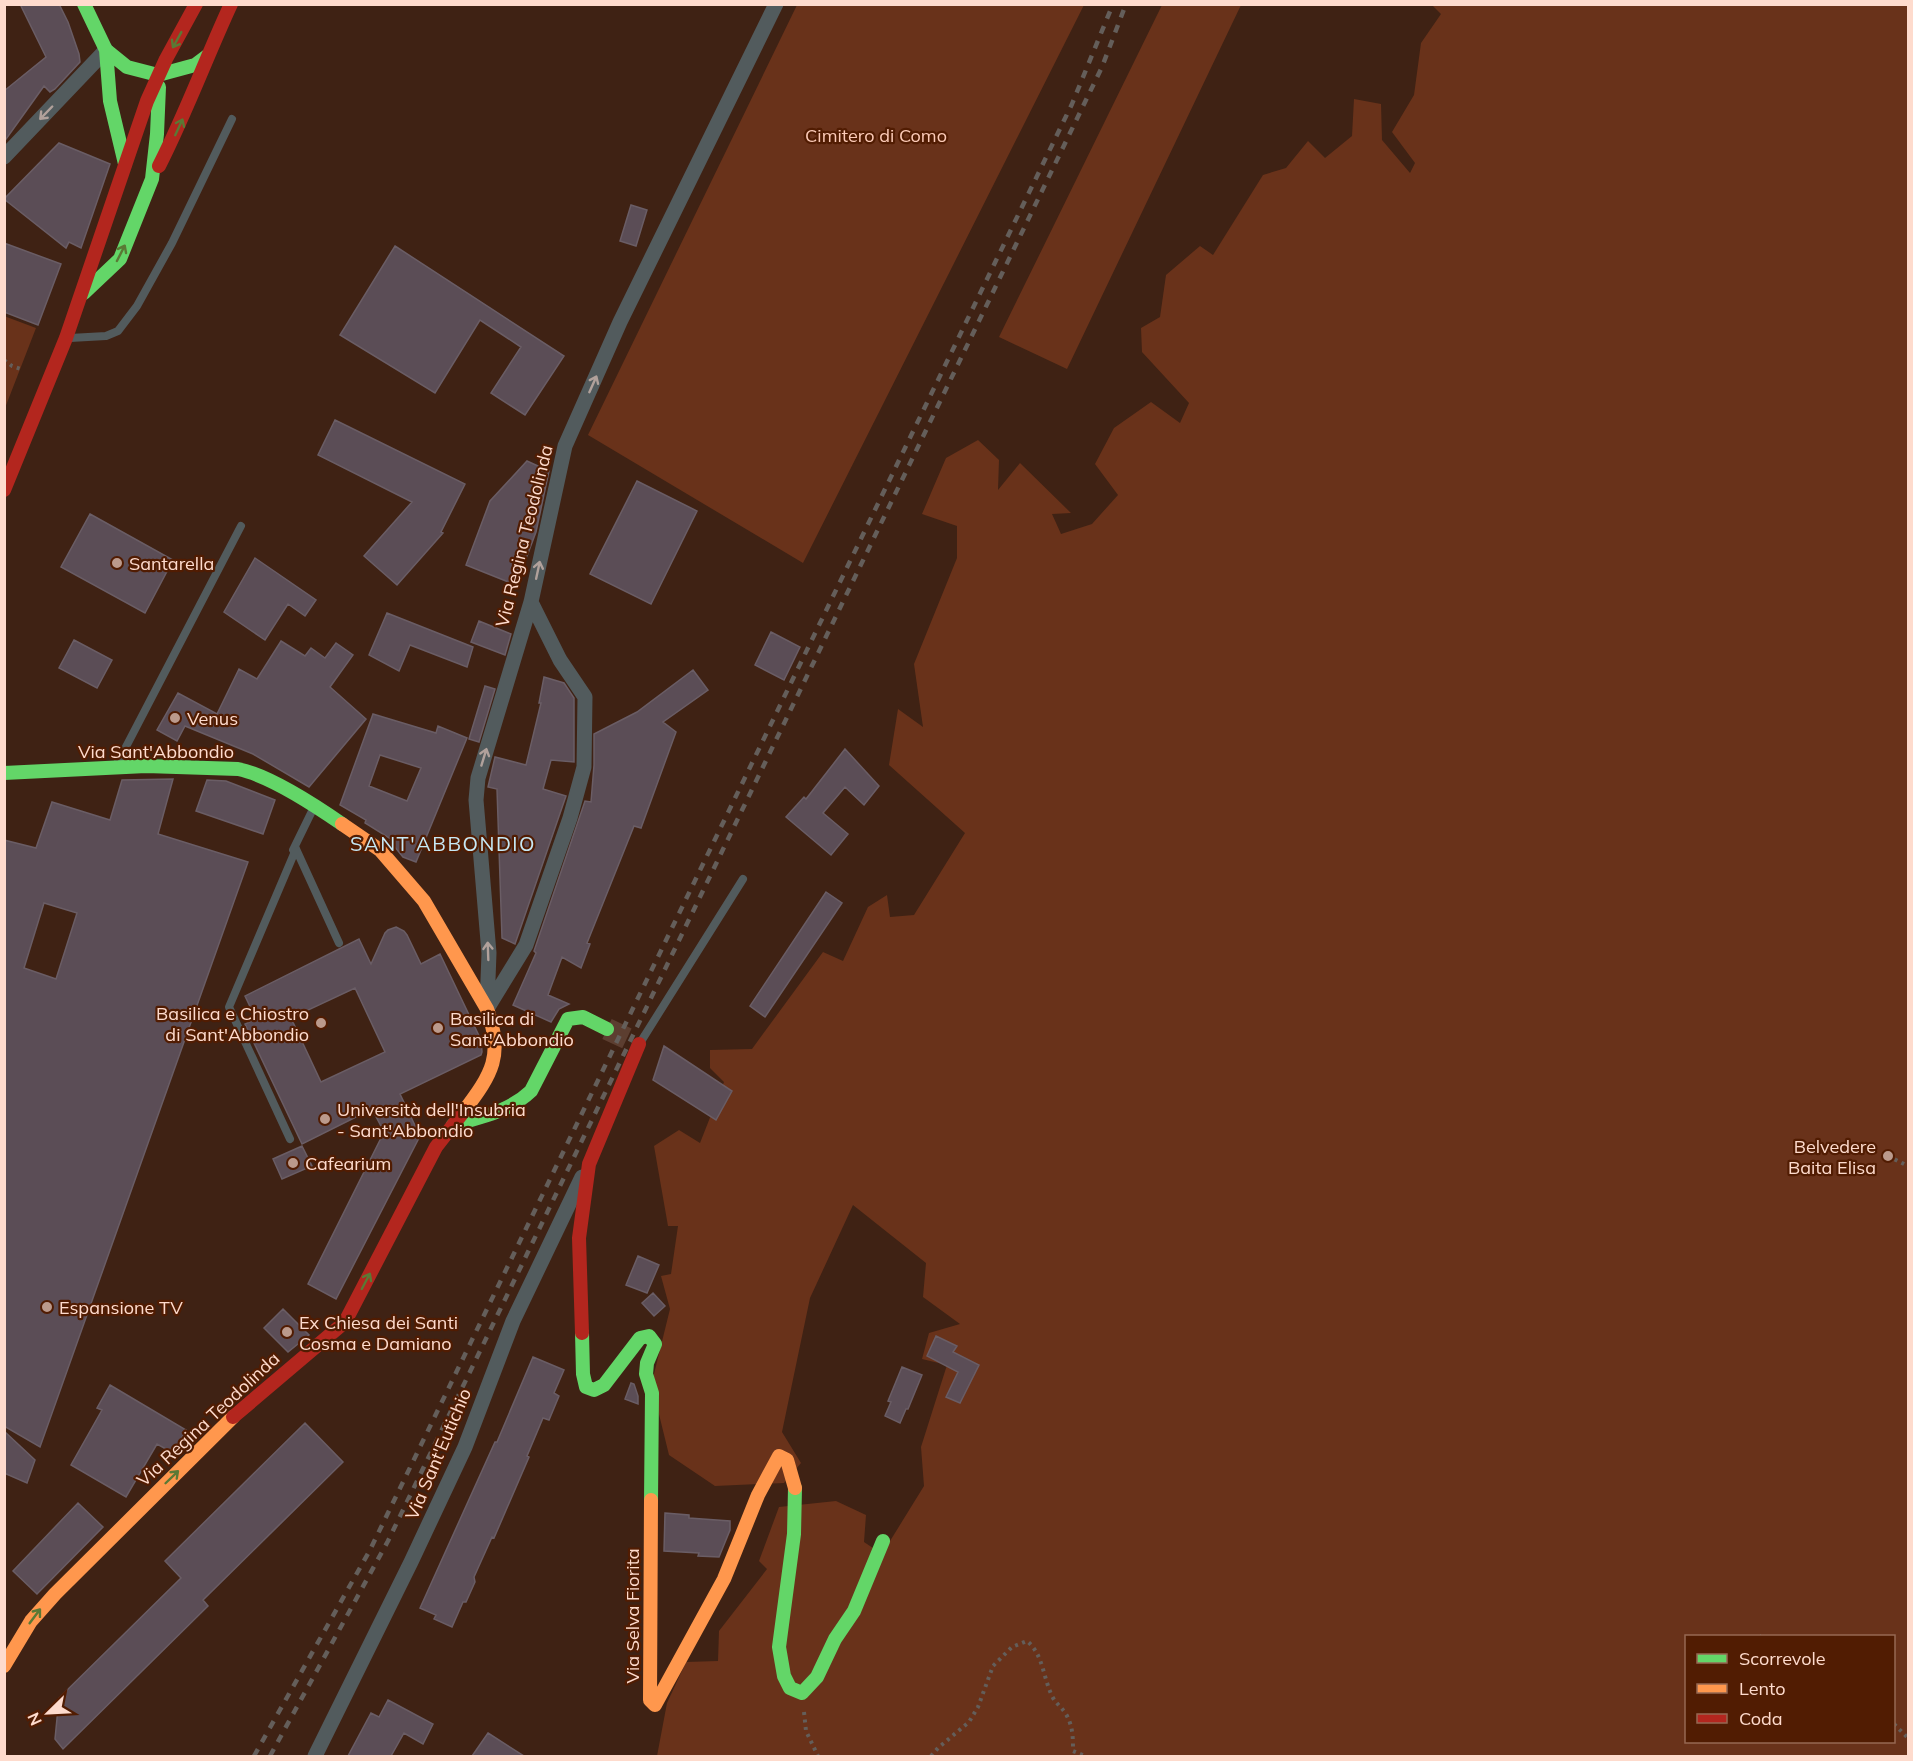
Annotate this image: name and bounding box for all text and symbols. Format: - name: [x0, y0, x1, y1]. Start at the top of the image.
- one-way arrow: [170, 31, 182, 48]
- one-way arrow: [39, 105, 53, 120]
- one-way arrow: [173, 119, 185, 137]
- park label: Cimitero di Como: [805, 124, 947, 147]
- one-way arrow: [116, 244, 127, 262]
- one-way arrow: [587, 375, 599, 393]
- street label: Via Regina Teodolinda: [490, 443, 558, 629]
- place label: Santarella: [129, 552, 214, 575]
- marker: Santarella: [110, 556, 124, 570]
- one-way arrow: [532, 561, 544, 580]
- place label: Venus: [187, 707, 238, 730]
- marker: Venus: [168, 711, 182, 725]
- street label: Via Sant'Abbondio: [78, 740, 234, 763]
- one-way arrow: [479, 748, 490, 767]
- district label: SANT'ABBONDIO: [350, 831, 536, 856]
- one-way arrow: [482, 941, 494, 961]
- place label: Basilica e Chiostro di Sant'Abbondio: [156, 1002, 309, 1046]
- place label: Basilica di Sant'Abbondio: [450, 1007, 574, 1051]
- marker: Basilica e Chiostro di Sant'Abbondio: [314, 1016, 328, 1030]
- marker: Basilica di Sant'Abbondio: [431, 1021, 445, 1035]
- place label: Università dell'Insubria - Sant'Abbondio: [337, 1098, 526, 1142]
- marker: Università dell'Insubria - Sant'Abbondio: [318, 1112, 332, 1126]
- place label: Belvedere Baita Elisa: [1788, 1135, 1876, 1179]
- marker: Belvedere Baita Elisa: [1881, 1149, 1895, 1163]
- place label: Cafearium: [305, 1152, 391, 1175]
- marker: Cafearium: [286, 1156, 300, 1170]
- one-way arrow: [361, 1272, 372, 1290]
- place label: Espansione TV: [59, 1296, 183, 1319]
- marker: Espansione TV: [40, 1300, 54, 1314]
- place label: Ex Chiesa dei Santi Cosma e Damiano: [299, 1311, 458, 1355]
- marker: Ex Chiesa dei Santi Cosma e Damiano: [280, 1325, 294, 1339]
- street label: Via Regina Teodolinda: [132, 1347, 284, 1491]
- street label: Via Sant'Eutichio: [400, 1385, 476, 1523]
- one-way arrow: [164, 1470, 179, 1485]
- street label: Via Selva Fiorita: [621, 1548, 644, 1684]
- one-way arrow: [29, 1609, 42, 1625]
- legend: [1685, 1635, 1895, 1743]
- text: Scorrevole: [1739, 1647, 1826, 1670]
- text: Lento: [1739, 1677, 1786, 1700]
- north arrow: [18, 1683, 78, 1743]
- text: Coda: [1739, 1707, 1783, 1730]
- text: N: [23, 1710, 46, 1729]

